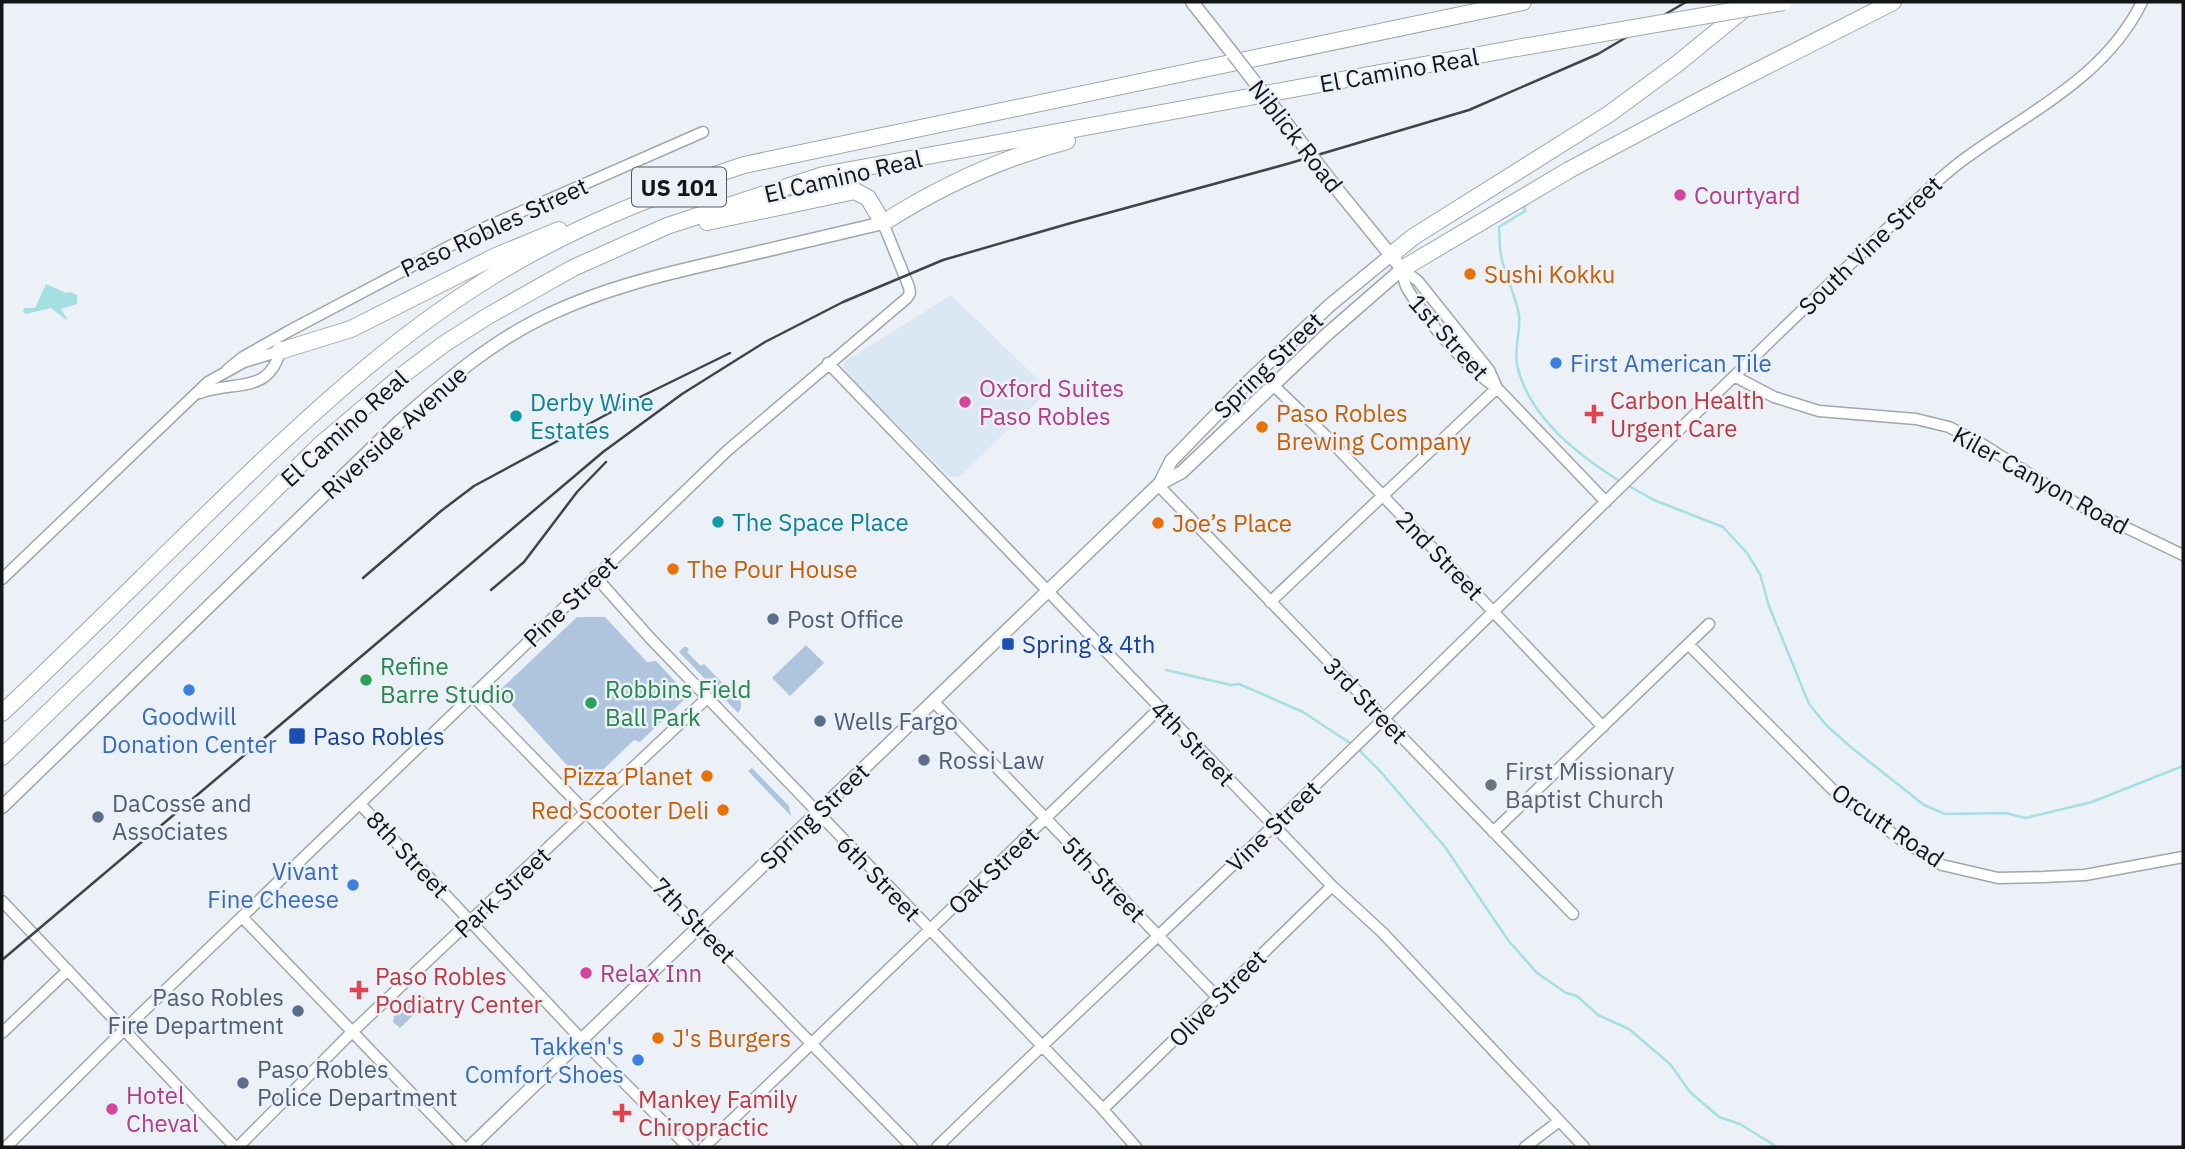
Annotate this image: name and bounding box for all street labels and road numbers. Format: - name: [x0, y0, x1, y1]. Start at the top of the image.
- street label: El Camino Real: [1317, 40, 1481, 100]
- street label: Niblick Road: [1242, 73, 1350, 199]
- street label: El Camino Real: [761, 142, 925, 210]
- road number: US 101: [632, 168, 726, 206]
- street label: South Vine Street: [1791, 168, 1949, 322]
- street label: Paso Robles Street: [395, 170, 593, 284]
- street label: 1st Street: [1402, 287, 1496, 387]
- street label: Spring Street: [1206, 305, 1330, 425]
- street label: Riverside Avenue: [314, 358, 474, 506]
- street label: El Camino Real: [273, 362, 415, 494]
- street label: Kiler Canyon Road: [1947, 418, 2135, 542]
- street label: 2nd Street: [1389, 503, 1491, 607]
- street label: Pine Street: [516, 548, 624, 654]
- street label: 3rd Street: [1317, 650, 1415, 750]
- street label: 4th Street: [1144, 693, 1242, 793]
- street label: Spring Street: [752, 756, 876, 876]
- street label: Vine Street: [1219, 773, 1327, 879]
- street label: Orcutt Road: [1826, 776, 1950, 874]
- street label: 8th Street: [359, 804, 457, 904]
- street label: Oak Street: [941, 819, 1045, 921]
- street label: 6th Street: [830, 828, 928, 928]
- street label: 5th Street: [1055, 829, 1153, 929]
- street label: Park Street: [447, 839, 557, 945]
- street label: 7th Street: [645, 870, 743, 970]
- street label: Olive Street: [1161, 942, 1273, 1054]

